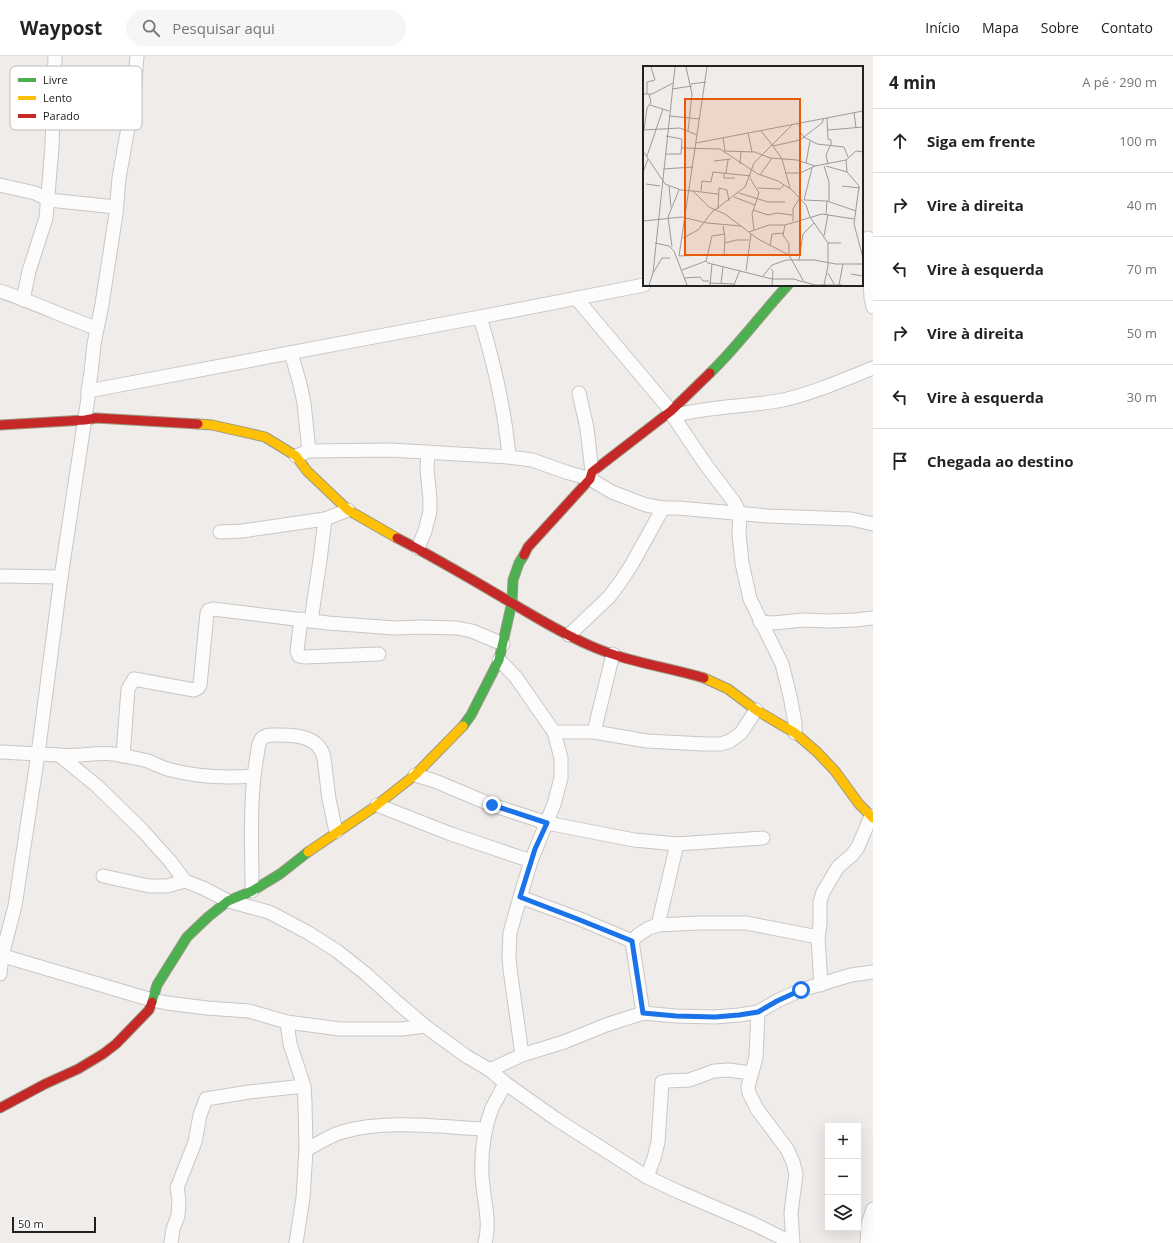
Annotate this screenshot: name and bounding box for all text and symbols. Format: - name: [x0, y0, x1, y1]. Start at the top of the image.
- search box: [126, 10, 406, 46]
- text: Waypost: [20, 15, 102, 41]
- icon: search: [140, 17, 162, 39]
- text: Pesquisar aqui: [172, 18, 275, 38]
- text: Início: [925, 18, 960, 37]
- text: Mapa: [982, 18, 1019, 37]
- text: Sobre: [1041, 18, 1079, 37]
- text: Contato: [1101, 18, 1153, 37]
- legend: [10, 66, 142, 130]
- inset map: [643, 66, 863, 286]
- text: 4 min: [889, 71, 936, 94]
- text: Livre: [43, 72, 68, 87]
- text: A pé · 290 m: [1082, 73, 1157, 91]
- text: Lento: [43, 90, 73, 105]
- text: Parado: [43, 108, 80, 123]
- icon: ahead: [889, 130, 911, 152]
- text: Siga em frente: [927, 131, 1035, 151]
- text: 100 m: [1119, 132, 1157, 150]
- icon: right: [889, 194, 911, 216]
- text: Vire à direita: [927, 195, 1024, 215]
- text: 40 m: [1127, 196, 1157, 214]
- icon: left: [889, 258, 911, 280]
- text: Vire à esquerda: [927, 259, 1044, 279]
- text: 70 m: [1127, 260, 1157, 278]
- icon: right: [889, 322, 911, 344]
- text: Vire à direita: [927, 323, 1024, 343]
- text: 50 m: [1127, 324, 1157, 342]
- icon: left: [889, 386, 911, 408]
- text: Vire à esquerda: [927, 387, 1044, 407]
- text: 30 m: [1127, 388, 1157, 406]
- icon: arrive: [889, 450, 911, 472]
- text: Chegada ao destino: [927, 451, 1074, 471]
- route end: [483, 796, 501, 814]
- route start: [792, 981, 810, 999]
- map controls: [825, 1123, 861, 1231]
- button: +: [825, 1123, 861, 1159]
- button: −: [825, 1159, 861, 1195]
- button: layers: [825, 1195, 861, 1231]
- scale bar: [12, 1215, 96, 1234]
- text: 50 m: [18, 1216, 44, 1231]

